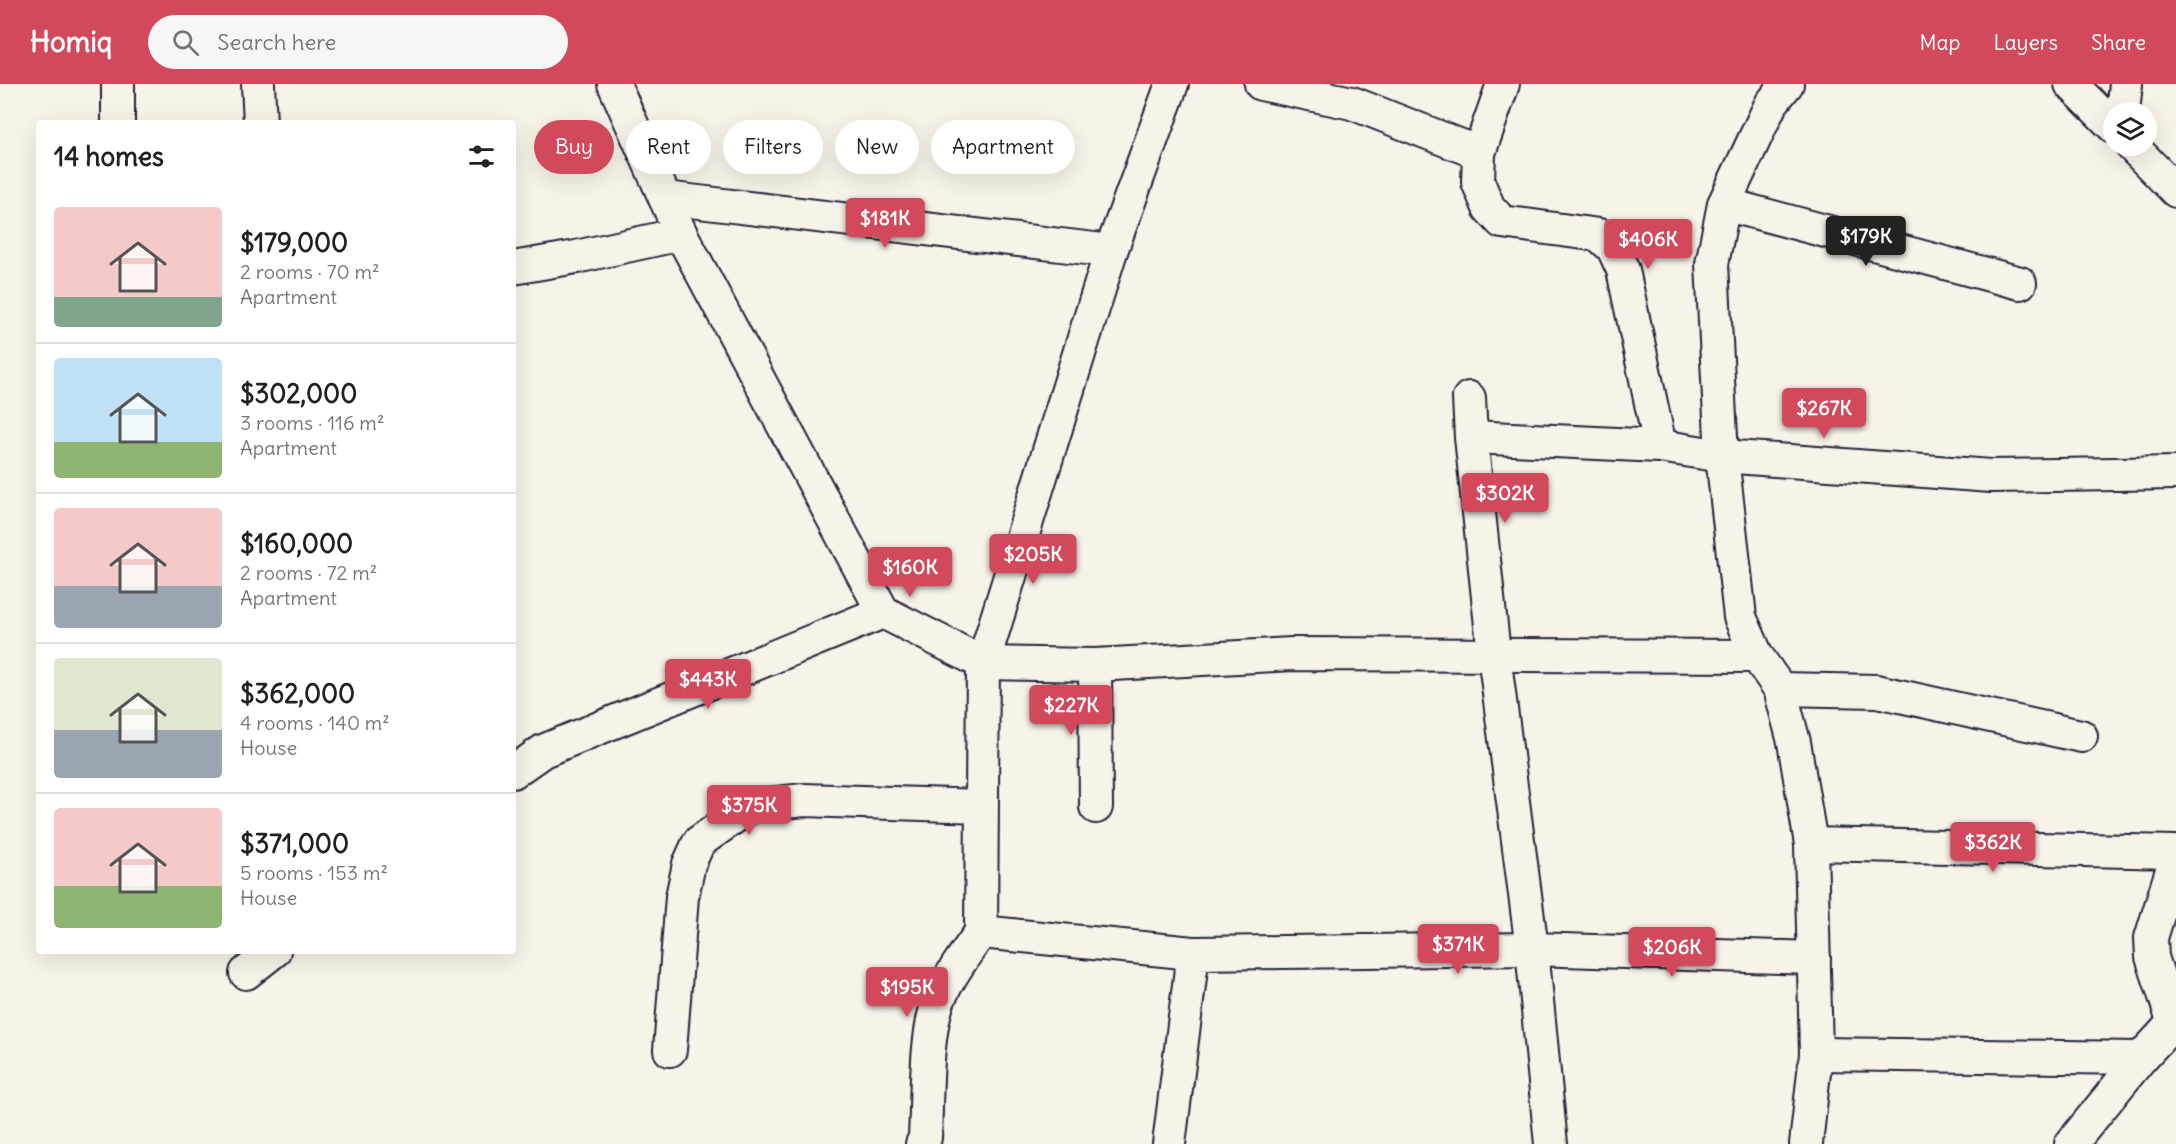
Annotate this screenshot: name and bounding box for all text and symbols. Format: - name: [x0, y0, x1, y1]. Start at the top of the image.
- search box: [148, 15, 568, 69]
- text: Homiq: [30, 24, 112, 60]
- icon: search: [169, 26, 202, 59]
- text: Search here: [217, 28, 336, 56]
- text: Map: [1920, 29, 1960, 56]
- text: Layers: [1993, 29, 2058, 56]
- text: Share: [2091, 29, 2146, 56]
- map controls: [2103, 102, 2157, 156]
- button: layers: [2103, 102, 2157, 156]
- chip: Buy: [534, 120, 614, 174]
- chip: Rent: [626, 120, 711, 174]
- chip: Filters: [723, 120, 823, 174]
- chip: New: [835, 120, 919, 174]
- chip: Apartment: [931, 120, 1075, 174]
- text: 14 homes: [54, 140, 164, 173]
- icon: filters: [465, 140, 498, 173]
- pin: $181K: [843, 198, 927, 249]
- text: $181K: [860, 205, 910, 230]
- pin: $179K: [1824, 216, 1908, 267]
- pin: $406K: [1606, 219, 1690, 270]
- text: $179K: [1840, 223, 1892, 248]
- text: $179,000: [240, 226, 348, 259]
- text: $406K: [1618, 226, 1678, 251]
- icon: home: [102, 231, 174, 303]
- text: 2 rooms · 70 m²: [240, 259, 380, 284]
- text: Apartment: [240, 284, 337, 309]
- text: $302,000: [240, 377, 357, 410]
- icon: home: [102, 382, 174, 454]
- pin: $267K: [1782, 388, 1866, 439]
- text: $267K: [1796, 395, 1852, 420]
- text: 3 rooms · 116 m²: [240, 410, 384, 435]
- text: Apartment: [240, 435, 337, 460]
- pin: $302K: [1463, 473, 1547, 524]
- text: $302K: [1476, 480, 1534, 505]
- text: $160,000: [240, 527, 353, 560]
- icon: home: [102, 532, 174, 604]
- pin: $205K: [991, 534, 1075, 585]
- text: $205K: [1003, 541, 1063, 566]
- pin: $160K: [868, 547, 952, 598]
- text: $160K: [882, 554, 938, 579]
- text: 2 rooms · 72 m²: [240, 560, 377, 585]
- text: Apartment: [240, 585, 337, 610]
- pin: $443K: [666, 659, 750, 710]
- text: $443K: [679, 666, 737, 691]
- text: $362,000: [240, 677, 355, 710]
- icon: home: [102, 682, 174, 754]
- pin: $227K: [1029, 685, 1113, 736]
- text: $227K: [1043, 692, 1099, 717]
- text: 4 rooms · 140 m²: [240, 710, 390, 735]
- text: House: [240, 735, 297, 760]
- pin: $375K: [707, 785, 791, 836]
- text: $375K: [721, 792, 777, 817]
- pin: $362K: [1951, 822, 2035, 873]
- text: $371,000: [240, 827, 349, 860]
- text: $362K: [1964, 829, 2022, 854]
- icon: home: [102, 832, 174, 904]
- text: 5 rooms · 153 m²: [240, 860, 388, 885]
- text: House: [240, 885, 297, 910]
- pin: $371K: [1416, 924, 1500, 975]
- pin: $206K: [1630, 927, 1714, 978]
- text: $371K: [1432, 931, 1484, 956]
- text: $206K: [1642, 934, 1702, 959]
- pin: $195K: [865, 967, 949, 1018]
- text: $195K: [880, 974, 934, 999]

